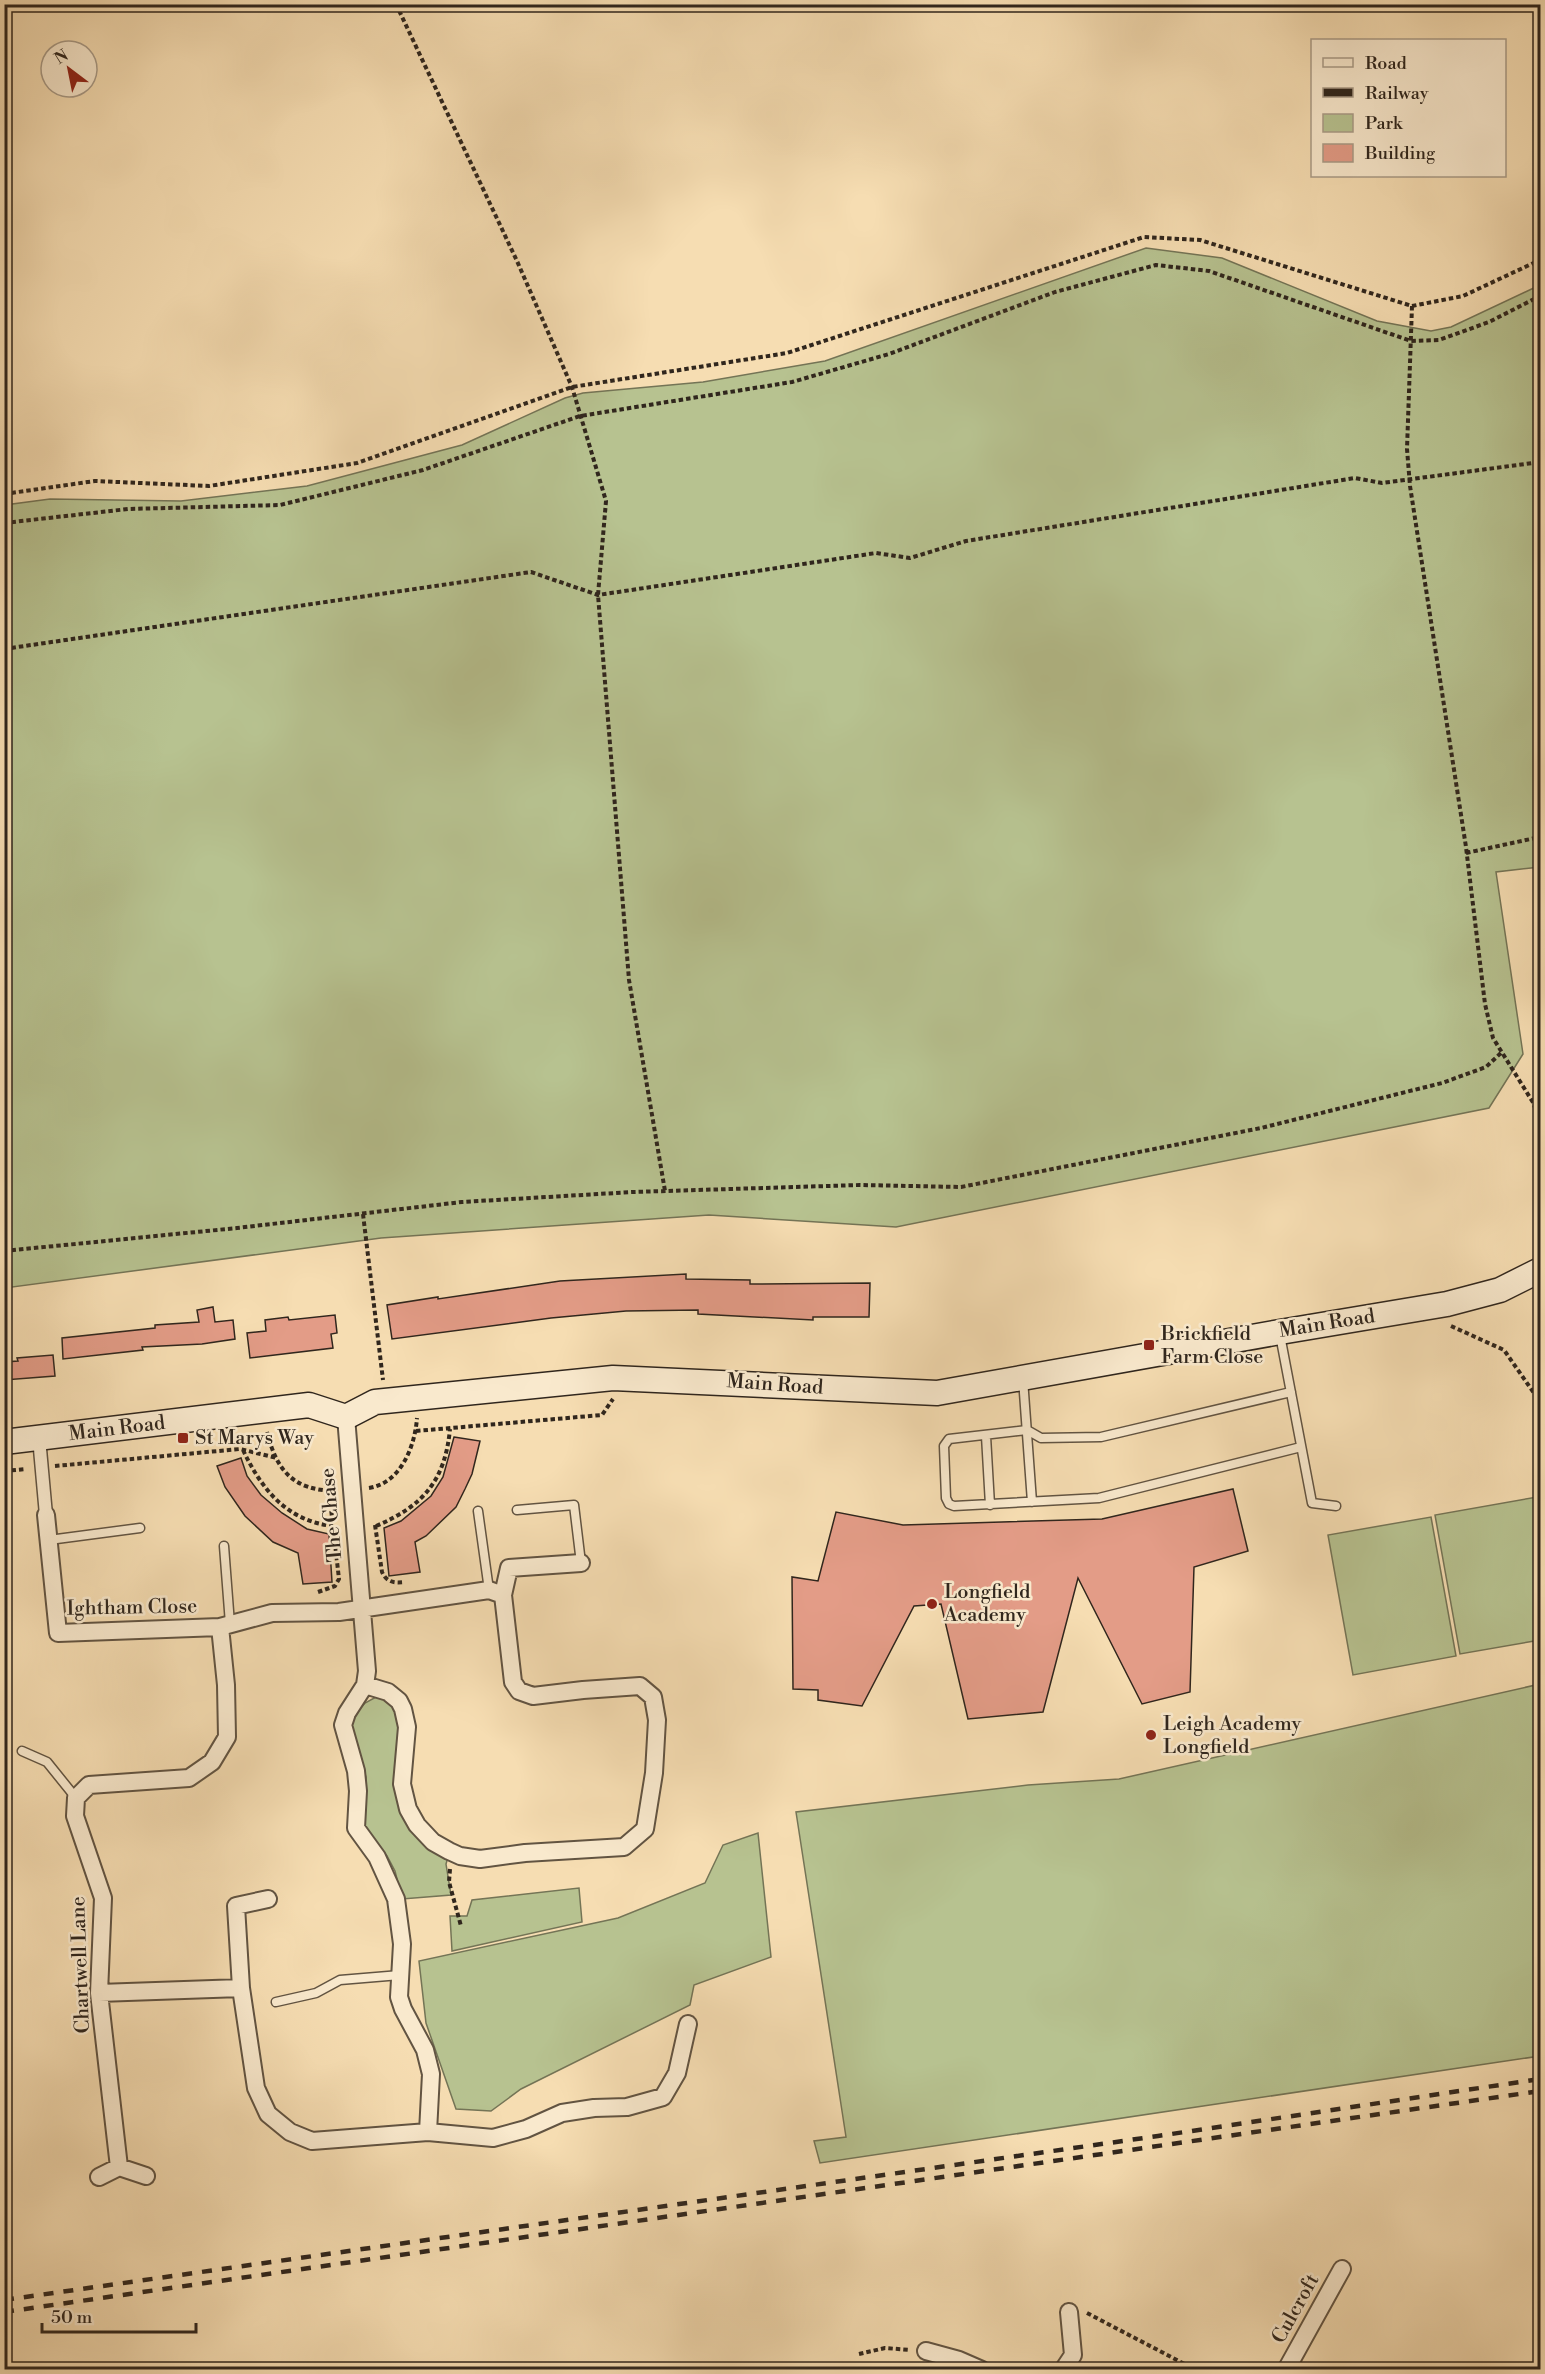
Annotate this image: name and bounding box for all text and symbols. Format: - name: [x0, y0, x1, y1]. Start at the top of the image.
- north arrow: [39, 39, 99, 99]
- legend: [1311, 39, 1506, 177]
- text: N: [51, 45, 73, 69]
- text: Road: [1365, 52, 1408, 75]
- text: Railway: [1365, 82, 1429, 105]
- text: Park: [1365, 112, 1404, 135]
- text: Building: [1364, 142, 1436, 165]
- street label: Main Road: [1277, 1304, 1377, 1344]
- place label: Brickfield Farm Close: [1160, 1322, 1263, 1370]
- marker: Brickfield Farm Close: [1142, 1338, 1156, 1352]
- street label: Main Road: [726, 1369, 825, 1401]
- street label: Main Road: [67, 1411, 167, 1447]
- place label: St Marys Way: [195, 1426, 314, 1451]
- marker: St Marys Way: [176, 1431, 190, 1445]
- street label: The Chase: [315, 1467, 349, 1563]
- place label: Longfield Academy: [943, 1580, 1031, 1628]
- street label: Ightham Close: [66, 1594, 198, 1622]
- marker: Longfield Academy: [925, 1597, 939, 1611]
- place label: Leigh Academy Longfield: [1163, 1712, 1302, 1760]
- marker: Leigh Academy Longfield: [1144, 1728, 1158, 1742]
- street label: Chartwell Lane: [66, 1896, 96, 2034]
- street label: Culcroft: [1267, 2270, 1325, 2348]
- scale bar: [42, 2296, 196, 2334]
- text: 50 m: [51, 2306, 93, 2329]

